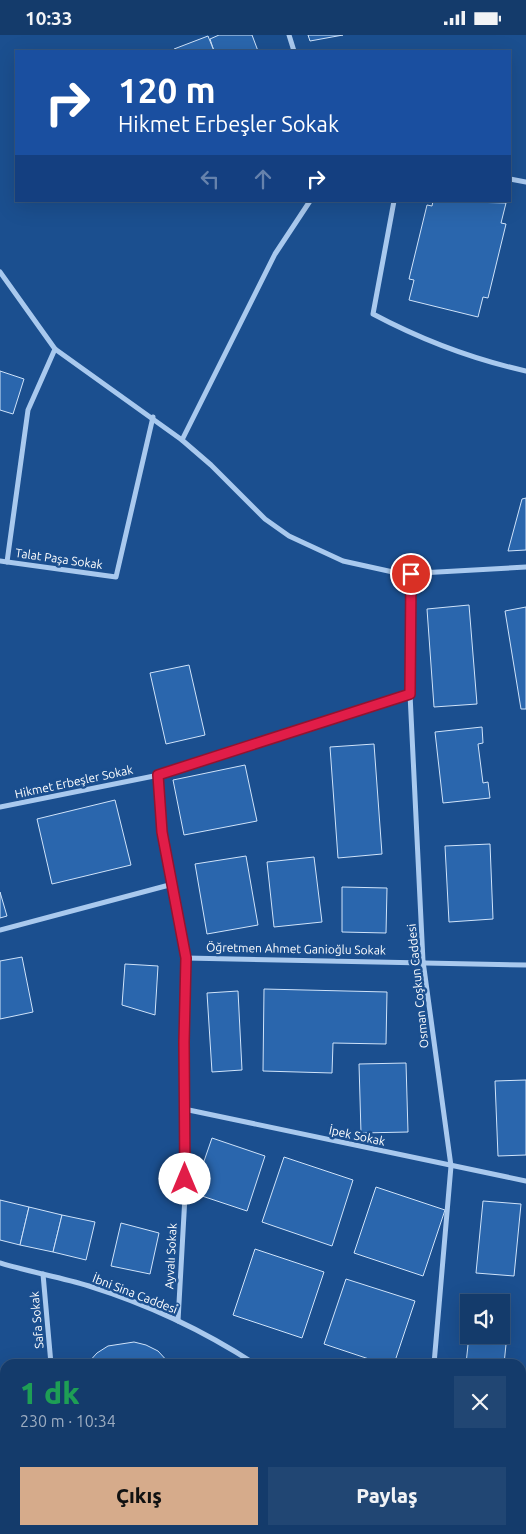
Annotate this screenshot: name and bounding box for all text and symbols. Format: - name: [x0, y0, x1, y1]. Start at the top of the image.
- text: 10:33: [25, 7, 73, 29]
- icon: right: [35, 70, 100, 135]
- text: 120 m: [118, 70, 216, 110]
- text: Hikmet Erbeşler Sokak: [118, 111, 339, 136]
- icon: left: [196, 165, 224, 193]
- icon: ahead: [249, 165, 277, 193]
- icon: right: [302, 165, 330, 193]
- street label: Talat Paşa Sokak: [15, 546, 104, 571]
- pin: [390, 553, 432, 595]
- icon: arrive: [397, 560, 425, 588]
- street label: Hikmet Erbeşler Sokak: [14, 763, 134, 800]
- street label: Osman Coşkun Caddesi: [404, 923, 431, 1049]
- street label: Öğretmen Ahmet Ganioğlu Sokak: [206, 940, 386, 957]
- street label: İpek Sokak: [328, 1123, 386, 1148]
- position arrow: [158, 1152, 210, 1204]
- street label: Ayvalı Sokak: [162, 1223, 179, 1289]
- street label: İbni Sina Caddesi: [91, 1271, 180, 1316]
- street label: Safa Sokak: [28, 1291, 45, 1349]
- map controls: [460, 1294, 510, 1344]
- button: sound: [460, 1294, 510, 1344]
- text: 1 dk: [20, 1376, 80, 1410]
- button: close: [454, 1376, 506, 1428]
- text: 230 m · 10:34: [20, 1412, 116, 1430]
- button: Çıkış: [20, 1467, 258, 1525]
- button: Paylaş: [268, 1467, 506, 1525]

